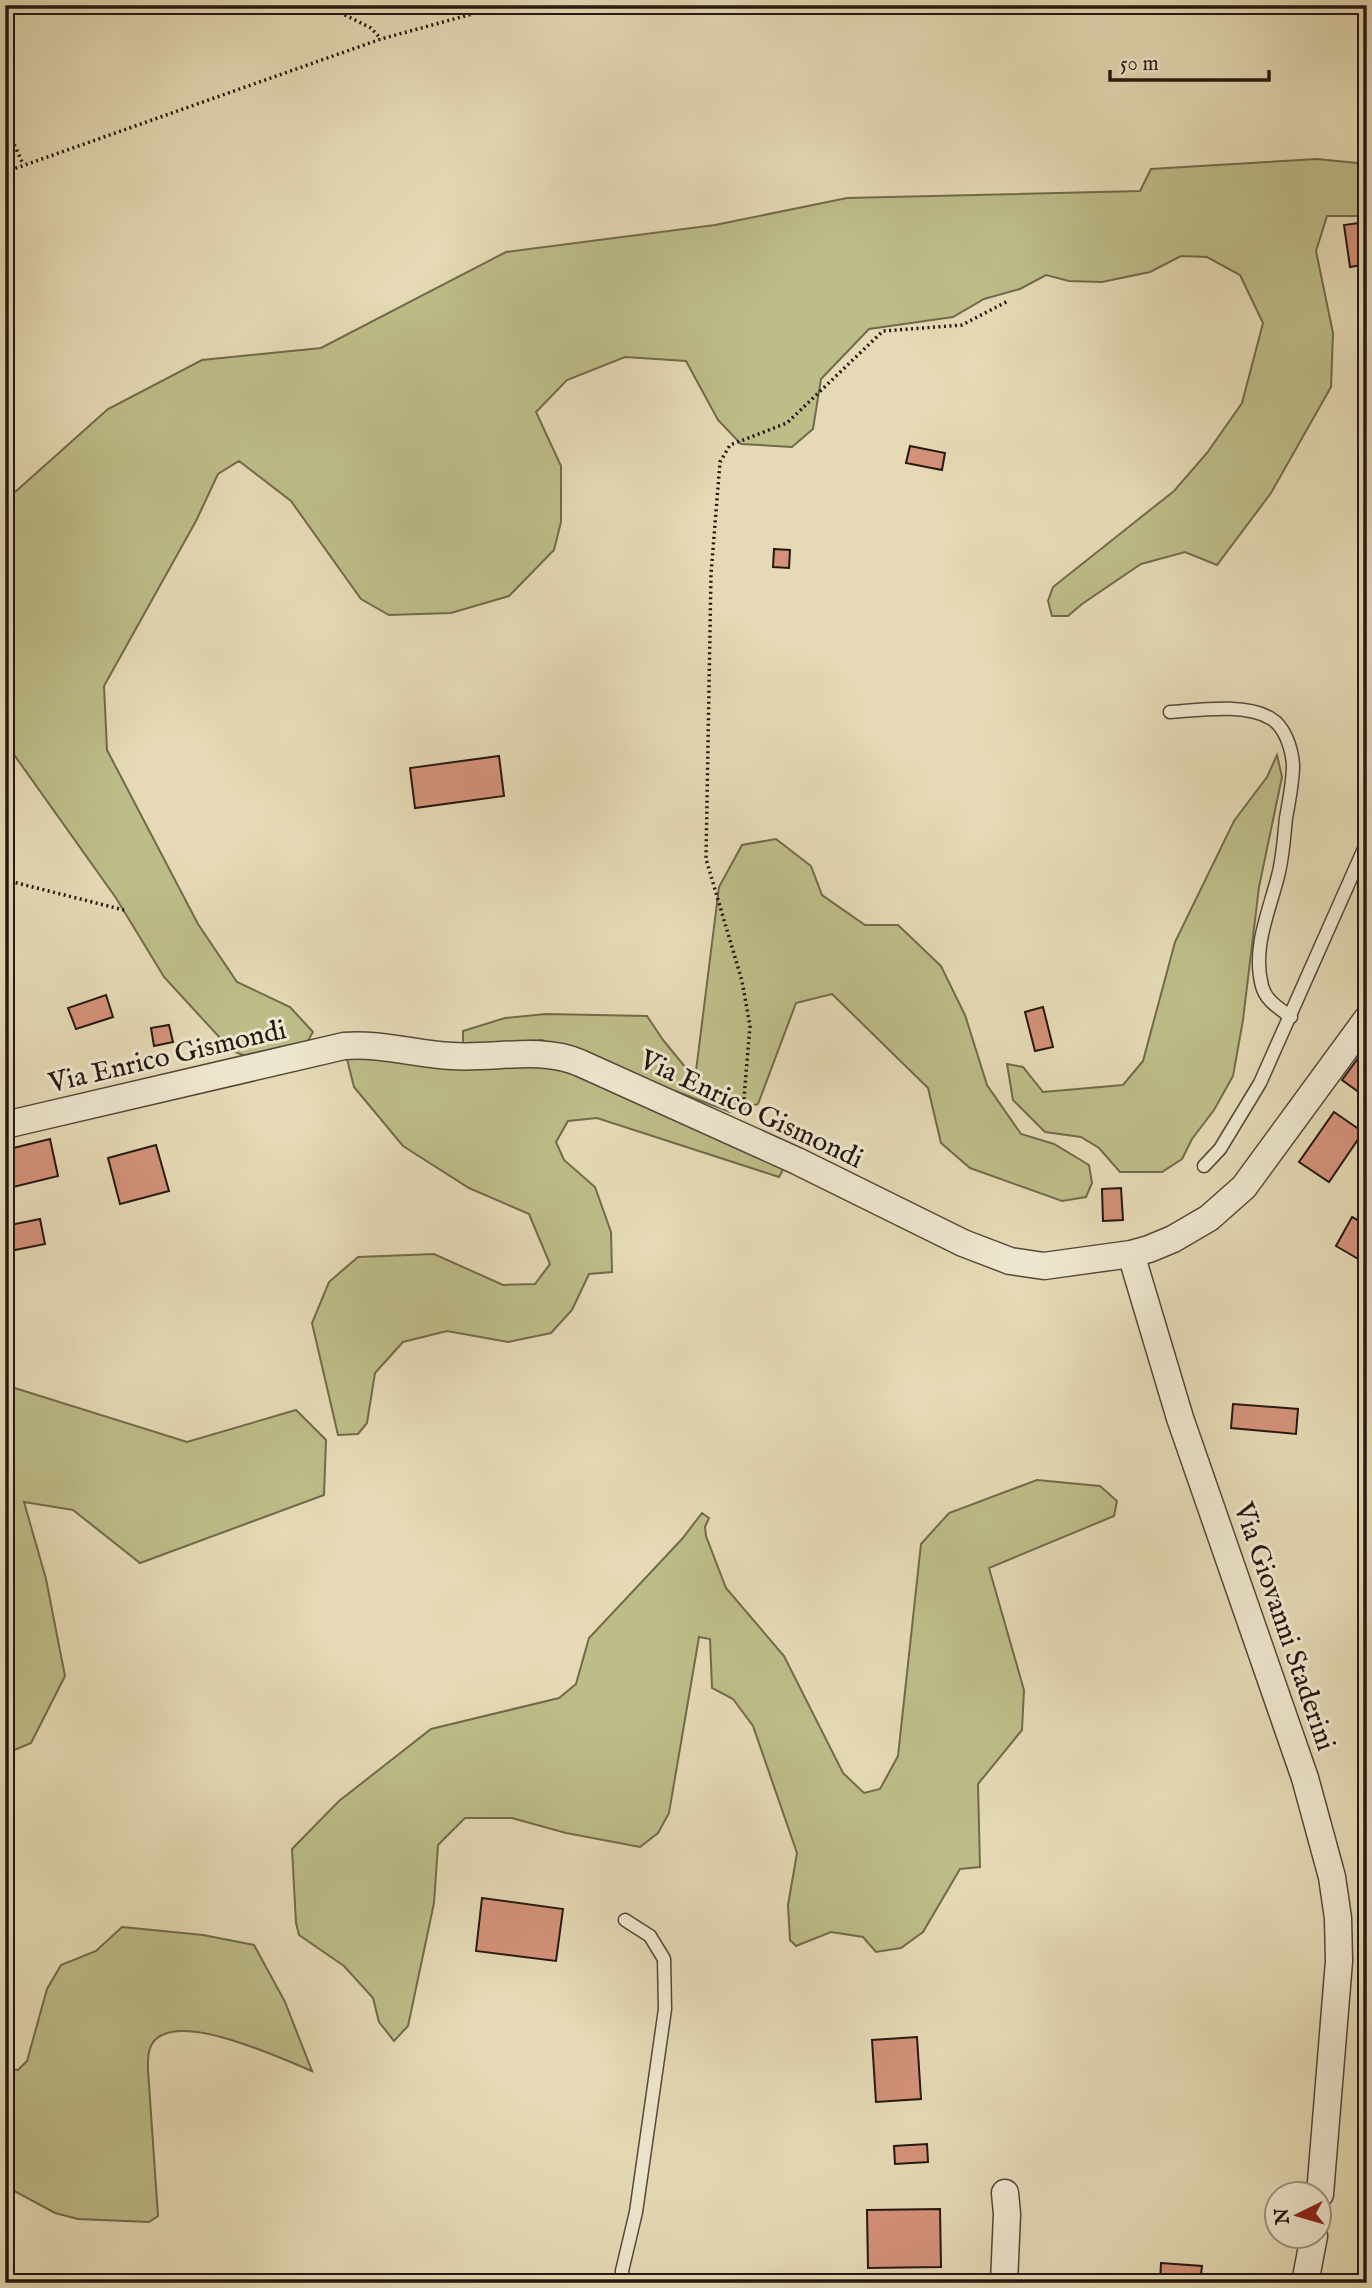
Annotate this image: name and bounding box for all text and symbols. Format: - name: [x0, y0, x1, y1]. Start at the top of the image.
- scale bar: [1110, 38, 1269, 82]
- text: 50 m: [1120, 51, 1159, 78]
- street label: Via Enrico Gismondi: [44, 1013, 290, 1102]
- street label: Via Enrico Gismondi: [633, 1043, 868, 1177]
- street label: Via Giovanni Staderini: [1224, 1497, 1343, 1756]
- north arrow: [1264, 2180, 1334, 2250]
- text: N: [1270, 2207, 1296, 2227]

